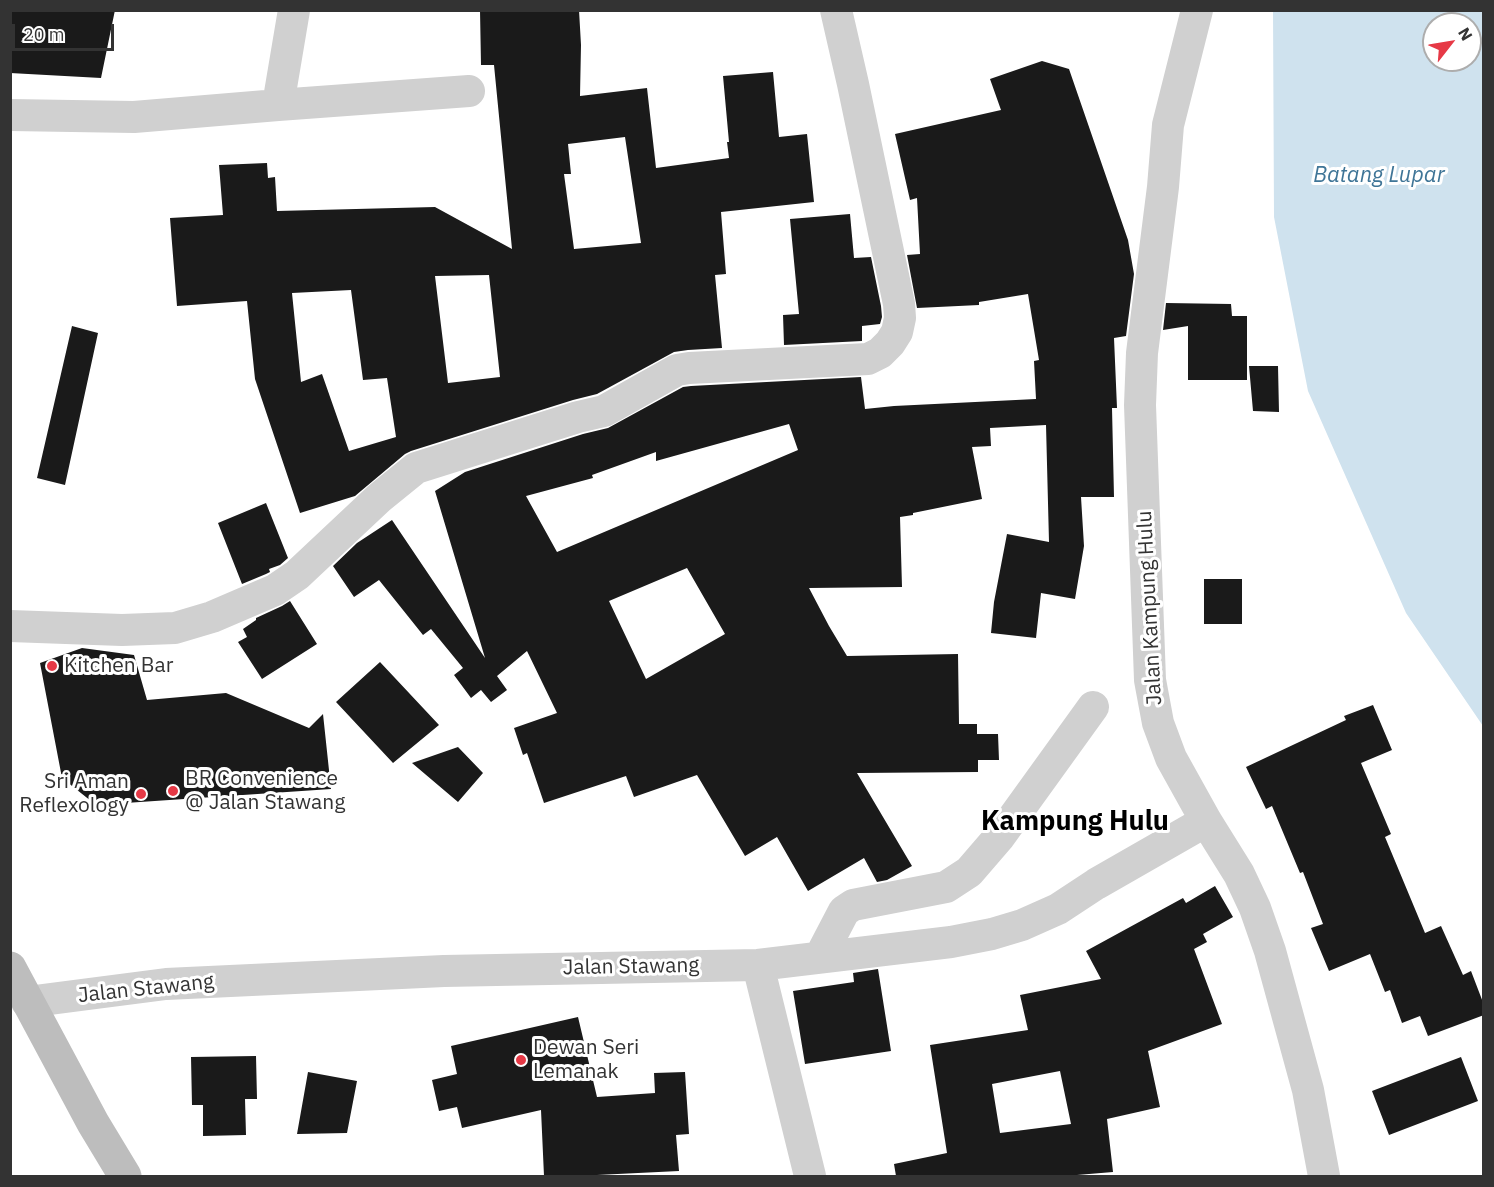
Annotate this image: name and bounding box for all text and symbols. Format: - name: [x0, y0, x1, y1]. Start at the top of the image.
- scale bar: [15, 12, 117, 50]
- north arrow: [1422, 12, 1482, 72]
- text: 20 m: [23, 23, 65, 46]
- text: N: [1454, 24, 1477, 44]
- water label: Batang Lupar: [1313, 163, 1445, 189]
- street label: Jalan Kampung Hulu: [1132, 510, 1168, 706]
- place label: Kitchen Bar: [64, 653, 173, 679]
- marker: Kitchen Bar: [45, 659, 59, 673]
- place label: BR Convenience @ Jalan Stawang: [185, 766, 345, 816]
- place label: Sri Aman Reflexology: [19, 769, 129, 819]
- marker: BR Convenience @ Jalan Stawang: [166, 784, 180, 798]
- marker: Sri Aman Reflexology: [134, 787, 148, 801]
- district label: Kampung Hulu: [981, 806, 1169, 838]
- street label: Jalan Stawang: [562, 953, 700, 981]
- street label: Jalan Stawang: [77, 969, 215, 1009]
- place label: Dewan Seri Lemanak: [533, 1035, 639, 1085]
- marker: Dewan Seri Lemanak: [514, 1053, 528, 1067]

